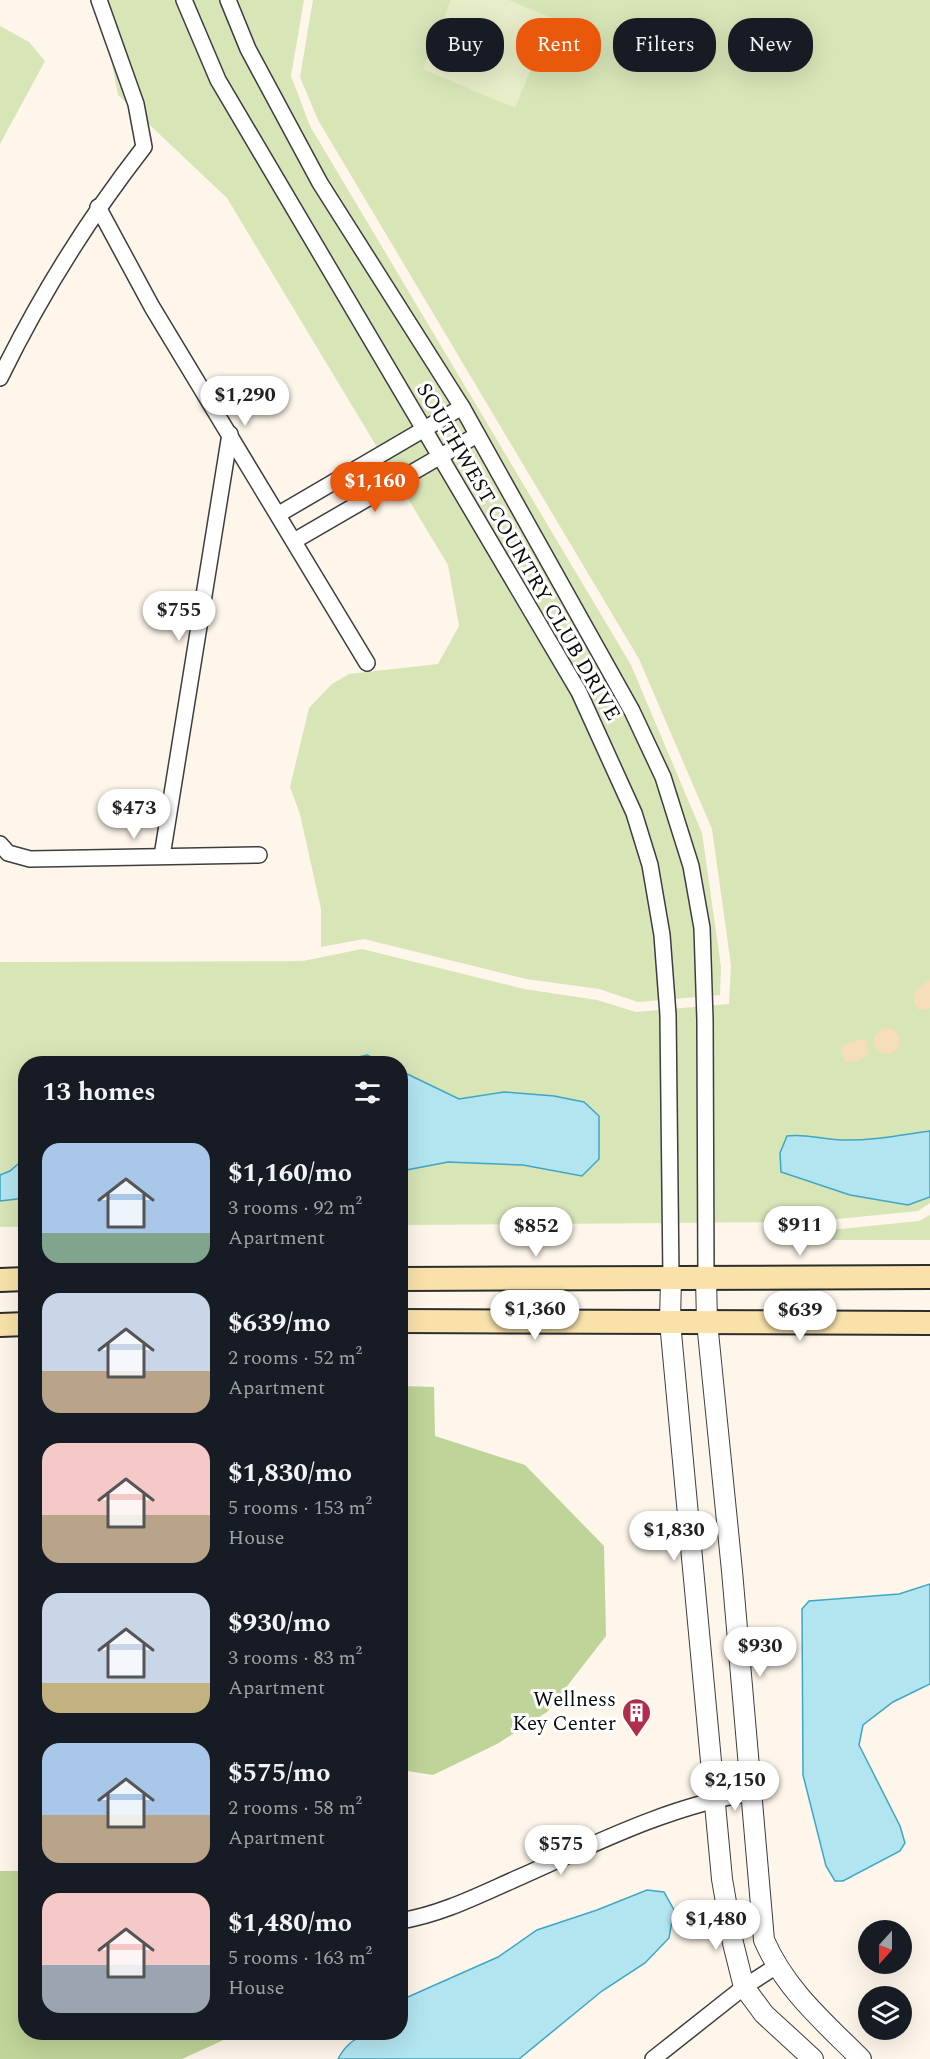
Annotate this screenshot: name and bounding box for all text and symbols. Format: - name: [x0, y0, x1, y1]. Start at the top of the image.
- chip: Buy: [426, 18, 504, 72]
- chip: Rent: [516, 18, 601, 72]
- chip: Filters: [613, 18, 716, 72]
- chip: New: [728, 18, 813, 72]
- pin: $1,290: [196, 376, 294, 427]
- street label: SOUTHWEST COUNTRY CLUB DRIVE: [408, 377, 628, 727]
- text: $1,290: [214, 380, 276, 410]
- pin: $1,160: [326, 462, 424, 513]
- text: $1,160: [344, 466, 406, 496]
- pin: $755: [143, 591, 215, 642]
- text: $755: [157, 595, 201, 625]
- pin: $473: [98, 789, 170, 840]
- text: $473: [112, 793, 156, 823]
- text: 13 homes: [42, 1072, 156, 1112]
- icon: filters: [351, 1076, 384, 1109]
- text: $1,160/mo: [228, 1153, 352, 1193]
- icon: home: [90, 1167, 162, 1239]
- text: 3 rooms · 92 m²: [228, 1193, 362, 1223]
- pin: $911: [764, 1206, 836, 1257]
- pin: $852: [500, 1207, 572, 1258]
- text: $911: [778, 1210, 822, 1240]
- text: $852: [514, 1211, 558, 1241]
- text: Apartment: [228, 1223, 325, 1253]
- pin: $1,360: [486, 1290, 584, 1341]
- pin: $639: [764, 1291, 836, 1342]
- text: $1,360: [504, 1294, 566, 1324]
- text: $639: [778, 1295, 822, 1325]
- text: $639/mo: [228, 1303, 331, 1343]
- icon: home: [90, 1317, 162, 1389]
- text: 2 rooms · 52 m²: [228, 1343, 362, 1373]
- text: Apartment: [228, 1373, 325, 1403]
- text: $1,830/mo: [228, 1453, 352, 1493]
- icon: home: [90, 1467, 162, 1539]
- text: 5 rooms · 153 m²: [228, 1493, 372, 1523]
- pin: $1,830: [625, 1511, 723, 1562]
- text: $1,830: [643, 1515, 705, 1545]
- text: House: [228, 1523, 285, 1553]
- text: $930/mo: [228, 1603, 331, 1643]
- icon: home: [90, 1617, 162, 1689]
- pin: $930: [724, 1627, 796, 1678]
- text: $930: [738, 1631, 782, 1661]
- text: 3 rooms · 83 m²: [228, 1643, 362, 1673]
- text: Apartment: [228, 1673, 325, 1703]
- place label: Wellness Key Center: [512, 1684, 616, 1740]
- building icon: Wellness Key Center: [621, 1696, 653, 1738]
- text: $575/mo: [228, 1753, 331, 1793]
- pin: $2,150: [686, 1761, 784, 1812]
- text: $2,150: [704, 1765, 766, 1795]
- icon: home: [90, 1767, 162, 1839]
- text: 2 rooms · 58 m²: [228, 1793, 362, 1823]
- text: Apartment: [228, 1823, 325, 1853]
- pin: $575: [525, 1825, 597, 1876]
- text: $575: [539, 1829, 583, 1859]
- pin: $1,480: [667, 1900, 765, 1951]
- text: $1,480/mo: [228, 1903, 352, 1943]
- text: $1,480: [685, 1904, 747, 1934]
- icon: home: [90, 1917, 162, 1989]
- north arrow: [858, 1920, 912, 1974]
- map controls: [858, 1920, 912, 2040]
- text: 5 rooms · 163 m²: [228, 1943, 372, 1973]
- text: House: [228, 1973, 285, 2003]
- button: layers: [858, 1986, 912, 2040]

